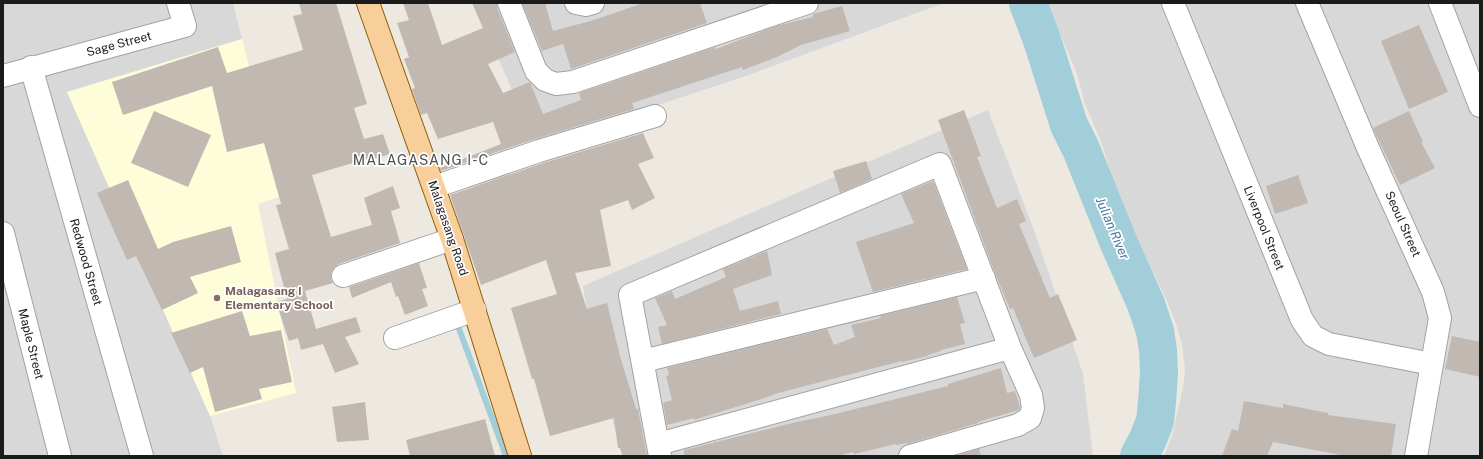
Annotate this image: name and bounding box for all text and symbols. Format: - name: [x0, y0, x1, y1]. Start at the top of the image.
- street label: Sage Street: [85, 29, 153, 59]
- district label: MALAGASANG I-C: [353, 152, 489, 168]
- street label: Malagasang Road: [425, 179, 471, 277]
- street label: Liverpool Street: [1241, 184, 1287, 272]
- street label: Seoul Street: [1382, 189, 1424, 259]
- water label: Julian River: [1093, 195, 1132, 262]
- street label: Redwood Street: [67, 217, 105, 307]
- place label: Malagasang I Elementary School: [225, 284, 334, 312]
- marker: Malagasang I Elementary School: [212, 293, 222, 303]
- street label: Maple Street: [15, 307, 47, 381]

